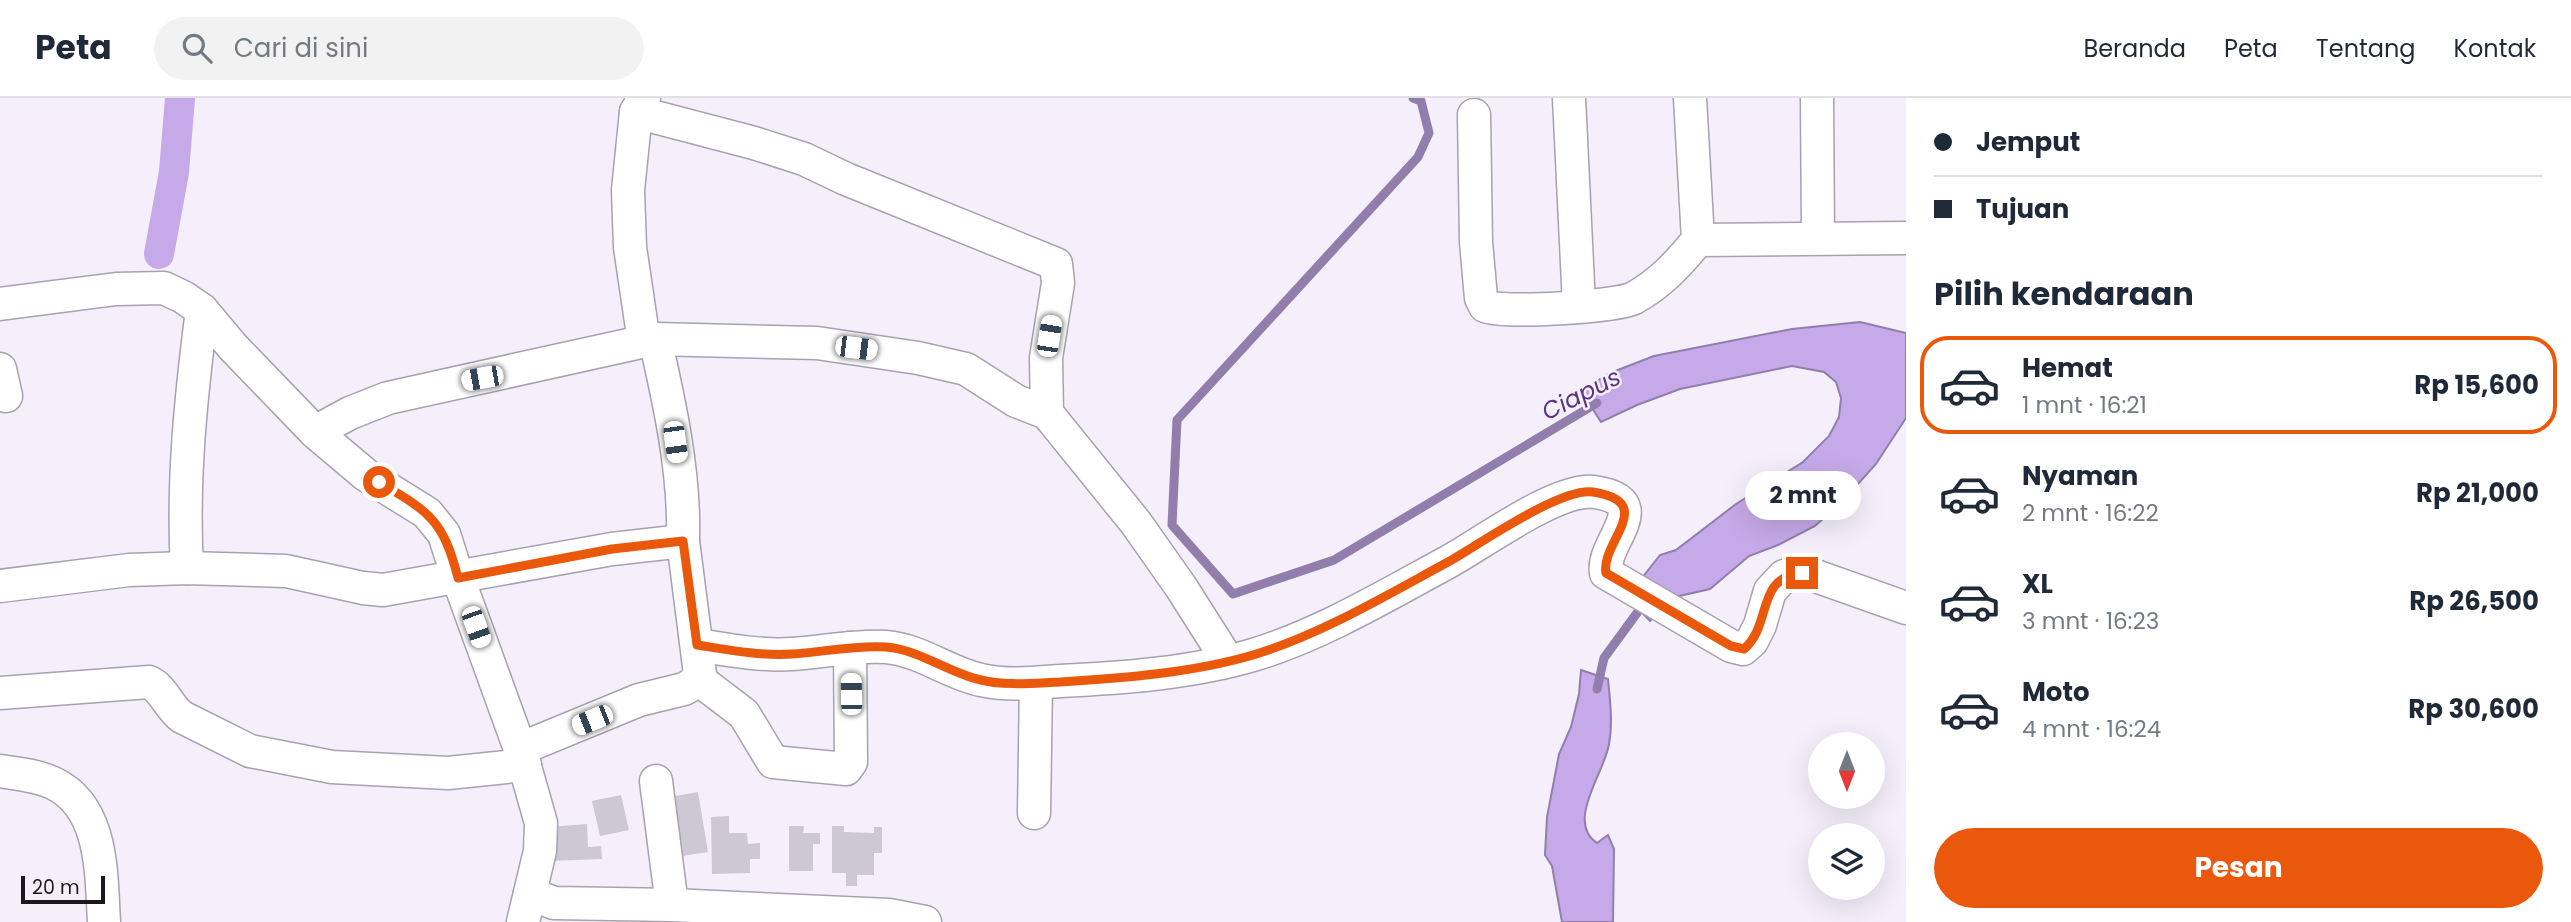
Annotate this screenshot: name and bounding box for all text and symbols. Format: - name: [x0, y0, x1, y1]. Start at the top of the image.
- search box: [154, 17, 644, 80]
- text: Peta: [35, 24, 112, 71]
- icon: search: [178, 29, 216, 67]
- text: Cari di sini: [234, 30, 368, 66]
- text: Beranda: [2083, 32, 2186, 65]
- text: Peta: [2224, 32, 2278, 65]
- text: Tentang: [2316, 32, 2416, 65]
- text: Kontak: [2454, 32, 2536, 65]
- text: Jemput: [1976, 124, 2080, 160]
- text: Tujuan: [1976, 191, 2069, 227]
- text: Pilih kendaraan: [1934, 271, 2194, 316]
- car: [1036, 314, 1063, 358]
- car: [834, 335, 879, 361]
- text: Hemat: [2022, 350, 2113, 386]
- icon: car: [1938, 354, 2001, 417]
- water label: Ciapus: [1536, 360, 1626, 428]
- car: [460, 364, 505, 392]
- text: Rp 15,600: [2414, 367, 2539, 403]
- text: 1 mnt · 16:21: [2022, 389, 2147, 421]
- car: [662, 420, 689, 464]
- text: Nyaman: [2022, 458, 2138, 494]
- icon: car: [1938, 462, 2001, 525]
- route start: [363, 466, 395, 498]
- callout: 2 mnt: [1744, 472, 1860, 520]
- text: Rp 21,000: [2416, 475, 2539, 511]
- text: 2 mnt: [1769, 479, 1837, 511]
- text: 2 mnt · 16:22: [2022, 497, 2159, 529]
- route end: [1786, 557, 1818, 589]
- text: XL: [2022, 566, 2053, 602]
- icon: car: [1938, 570, 2001, 633]
- text: Rp 26,500: [2409, 583, 2539, 619]
- car: [459, 604, 494, 650]
- text: 3 mnt · 16:23: [2022, 605, 2159, 637]
- car: [841, 673, 862, 715]
- text: Moto: [2022, 674, 2090, 710]
- icon: car: [1938, 678, 2001, 741]
- text: Rp 30,600: [2408, 691, 2539, 727]
- car: [569, 702, 616, 738]
- text: 4 mnt · 16:24: [2022, 713, 2161, 745]
- north arrow: [1808, 732, 1885, 808]
- map controls: [1808, 732, 1885, 900]
- button: layers: [1808, 823, 1885, 900]
- button: Pesan: [1934, 828, 2543, 908]
- scale bar: [21, 873, 105, 905]
- text: 20 m: [32, 874, 80, 901]

